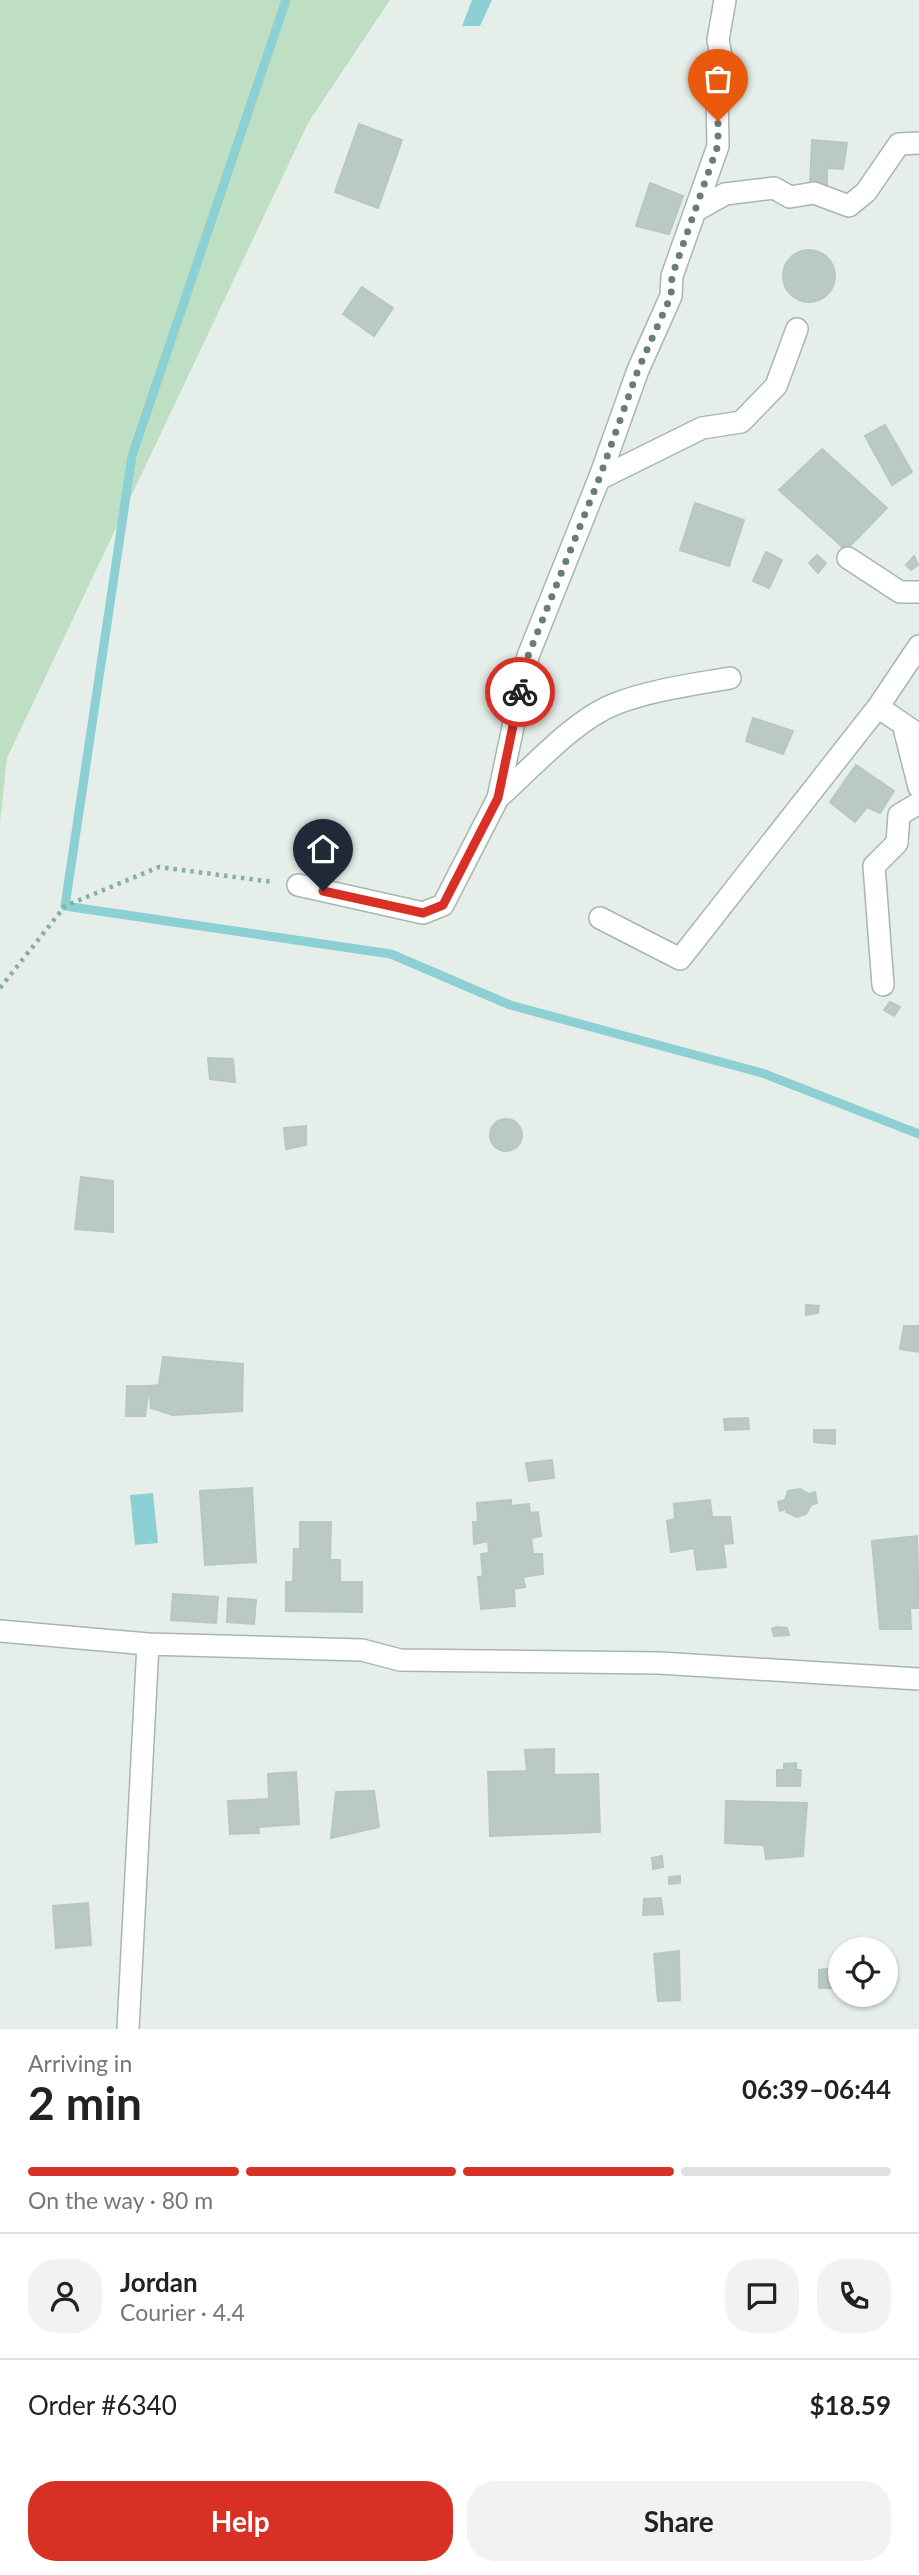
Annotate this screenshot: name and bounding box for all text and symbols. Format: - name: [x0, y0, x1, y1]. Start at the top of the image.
- pin: [688, 49, 748, 121]
- icon: bag: [699, 60, 737, 98]
- courier: [485, 657, 555, 727]
- icon: bike: [501, 673, 539, 711]
- pin: [293, 819, 353, 891]
- icon: home: [304, 830, 342, 868]
- map controls: [828, 1937, 898, 2007]
- button: locate: [828, 1937, 898, 2007]
- text: Arriving in: [28, 2049, 132, 2077]
- text: 06:39–06:44: [742, 2073, 891, 2105]
- text: 2 min: [28, 2075, 142, 2130]
- text: On the way · 80 m: [28, 2186, 213, 2214]
- button: person: [28, 2259, 102, 2333]
- button: chat: [725, 2259, 799, 2333]
- button: phone: [817, 2259, 891, 2333]
- text: Jordan: [120, 2266, 198, 2298]
- text: Courier · 4.4: [120, 2298, 245, 2326]
- text: Order #6340: [28, 2389, 177, 2421]
- text: $18.59: [809, 2389, 891, 2421]
- button: Help: [28, 2481, 453, 2561]
- button: Share: [467, 2481, 891, 2561]

